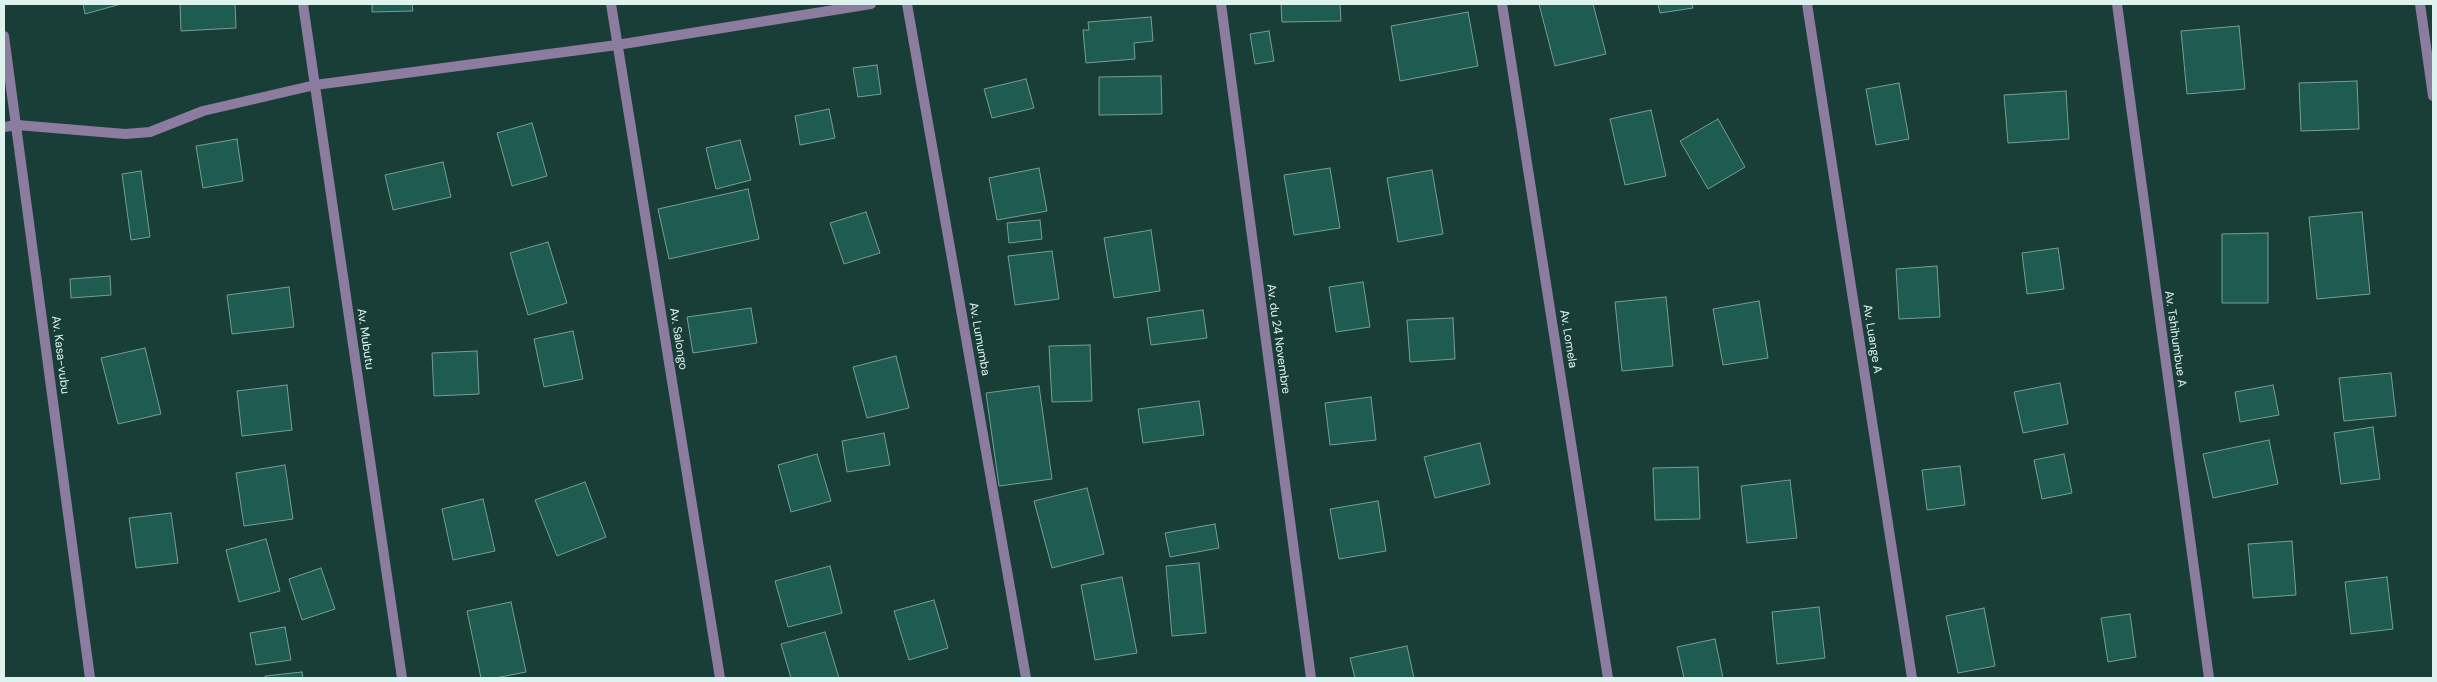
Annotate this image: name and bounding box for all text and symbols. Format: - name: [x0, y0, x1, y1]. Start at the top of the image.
- street label: Av. du 24 Novembre: [1263, 283, 1293, 395]
- street label: Av. Tshihumbue A: [2161, 290, 2189, 388]
- street label: Av. Lumumba: [965, 301, 993, 377]
- street label: Av. Luange A: [1859, 303, 1885, 375]
- street label: Av. Mubutu: [354, 307, 376, 371]
- street label: Av. Salongo: [666, 307, 690, 371]
- street label: Av. Lomela: [1556, 309, 1580, 369]
- street label: Av. Kasa-vubu: [48, 315, 72, 395]

